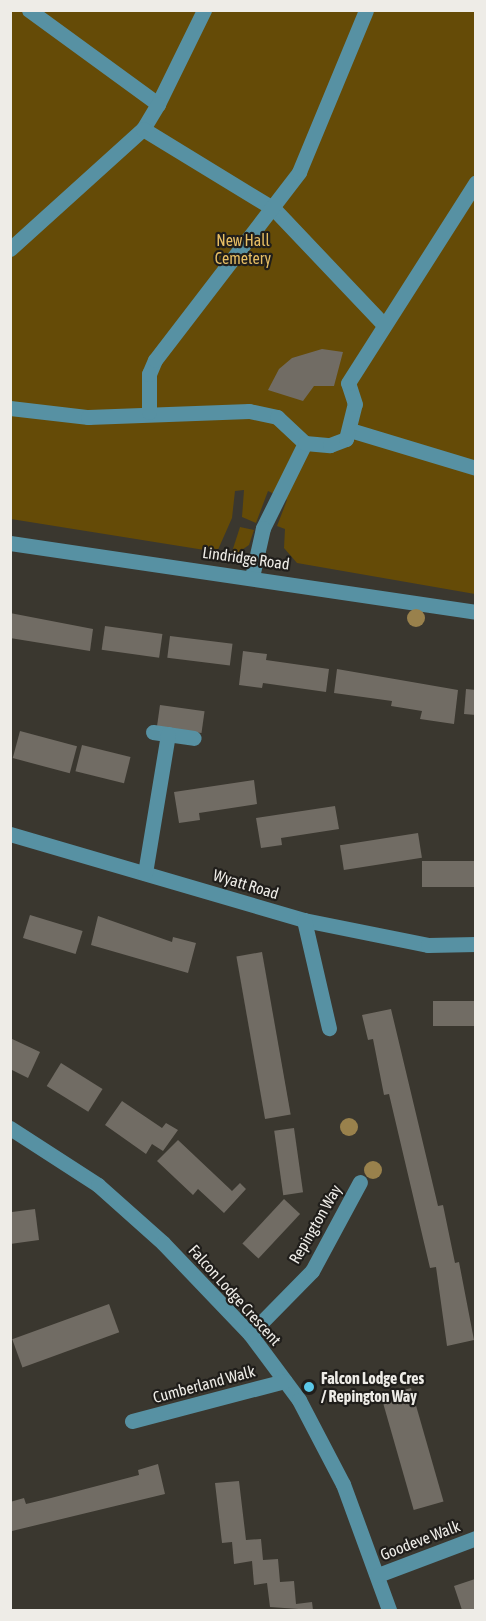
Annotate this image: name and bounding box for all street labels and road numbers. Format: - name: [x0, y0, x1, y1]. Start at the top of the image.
- street label: Lindridge Road: [201, 542, 291, 574]
- street label: Wyatt Road: [211, 865, 281, 903]
- street label: Repington Way: [285, 1181, 345, 1267]
- street label: Falcon Lodge Crescent: [185, 1241, 285, 1349]
- street label: Cumberland Walk: [151, 1361, 257, 1407]
- street label: Goodeve Walk: [377, 1516, 463, 1564]

